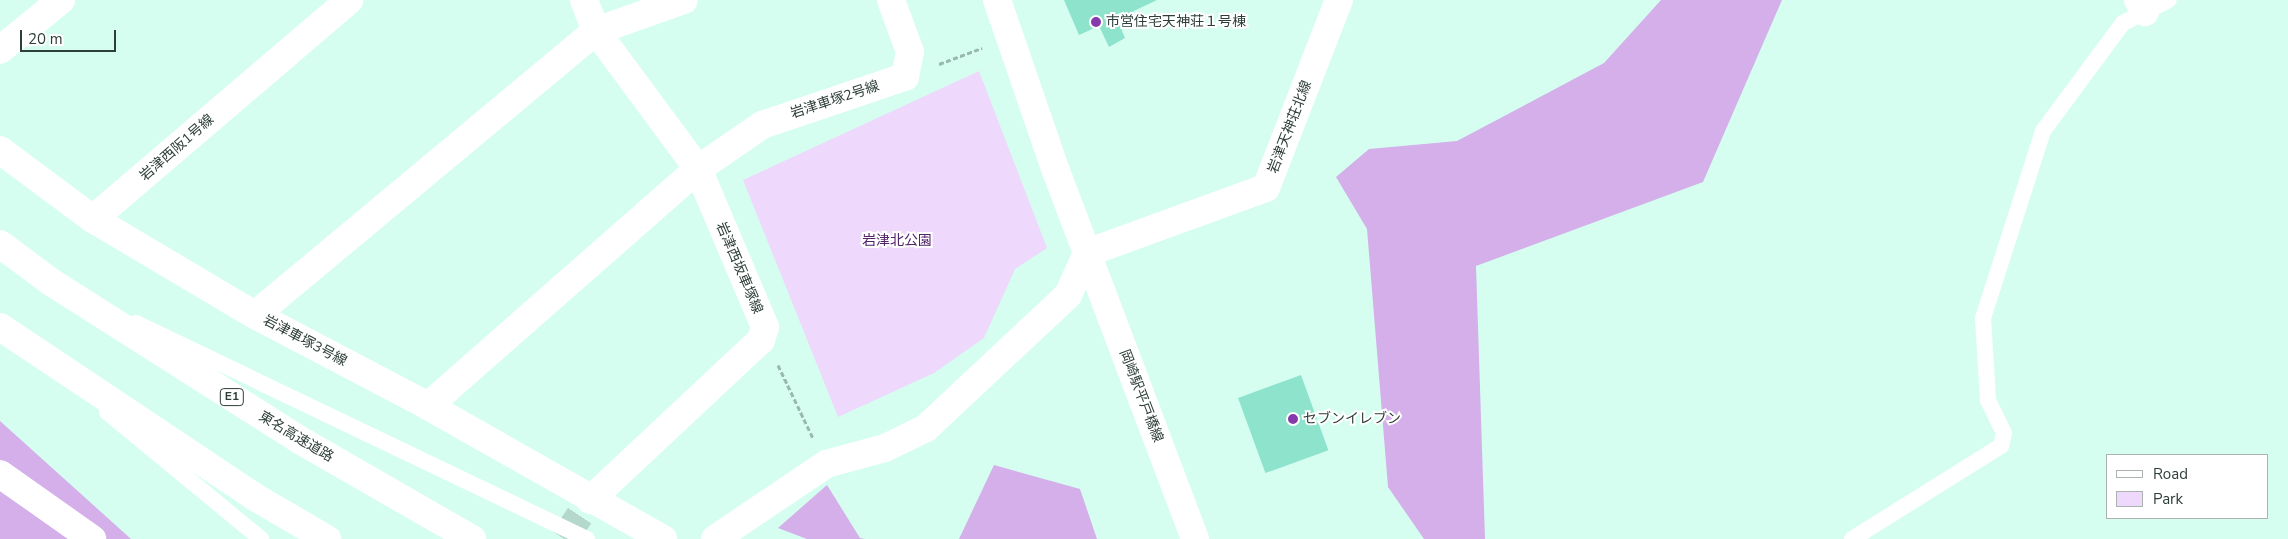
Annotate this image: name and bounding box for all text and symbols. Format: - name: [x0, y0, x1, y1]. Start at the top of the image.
- place label: 市営住宅天神荘１号棟: [1106, 14, 1246, 30]
- marker: 市営住宅天神荘１号棟: [1090, 16, 1102, 28]
- scale bar: [22, 20, 119, 52]
- text: 20 m: [28, 29, 63, 49]
- street label: 岩津車塚2号線: [788, 78, 882, 122]
- street label: 岩津天神荘北線: [1265, 78, 1315, 176]
- street label: 岩津西阪1号線: [137, 111, 217, 185]
- street label: 岩津西坂車塚線: [712, 220, 766, 316]
- park label: 岩津北公園: [862, 233, 932, 249]
- street label: 岩津車塚3号線: [260, 312, 350, 370]
- street label: 岡崎駅平戸橋線: [1116, 347, 1166, 445]
- road number: E1: [220, 388, 244, 407]
- street label: 東名高速道路: [256, 408, 336, 466]
- place label: セブンイレブン: [1303, 411, 1401, 427]
- marker: セブンイレブン: [1287, 413, 1299, 425]
- legend: [2106, 454, 2268, 519]
- text: Road: [2153, 464, 2188, 484]
- text: Park: [2153, 489, 2183, 509]

